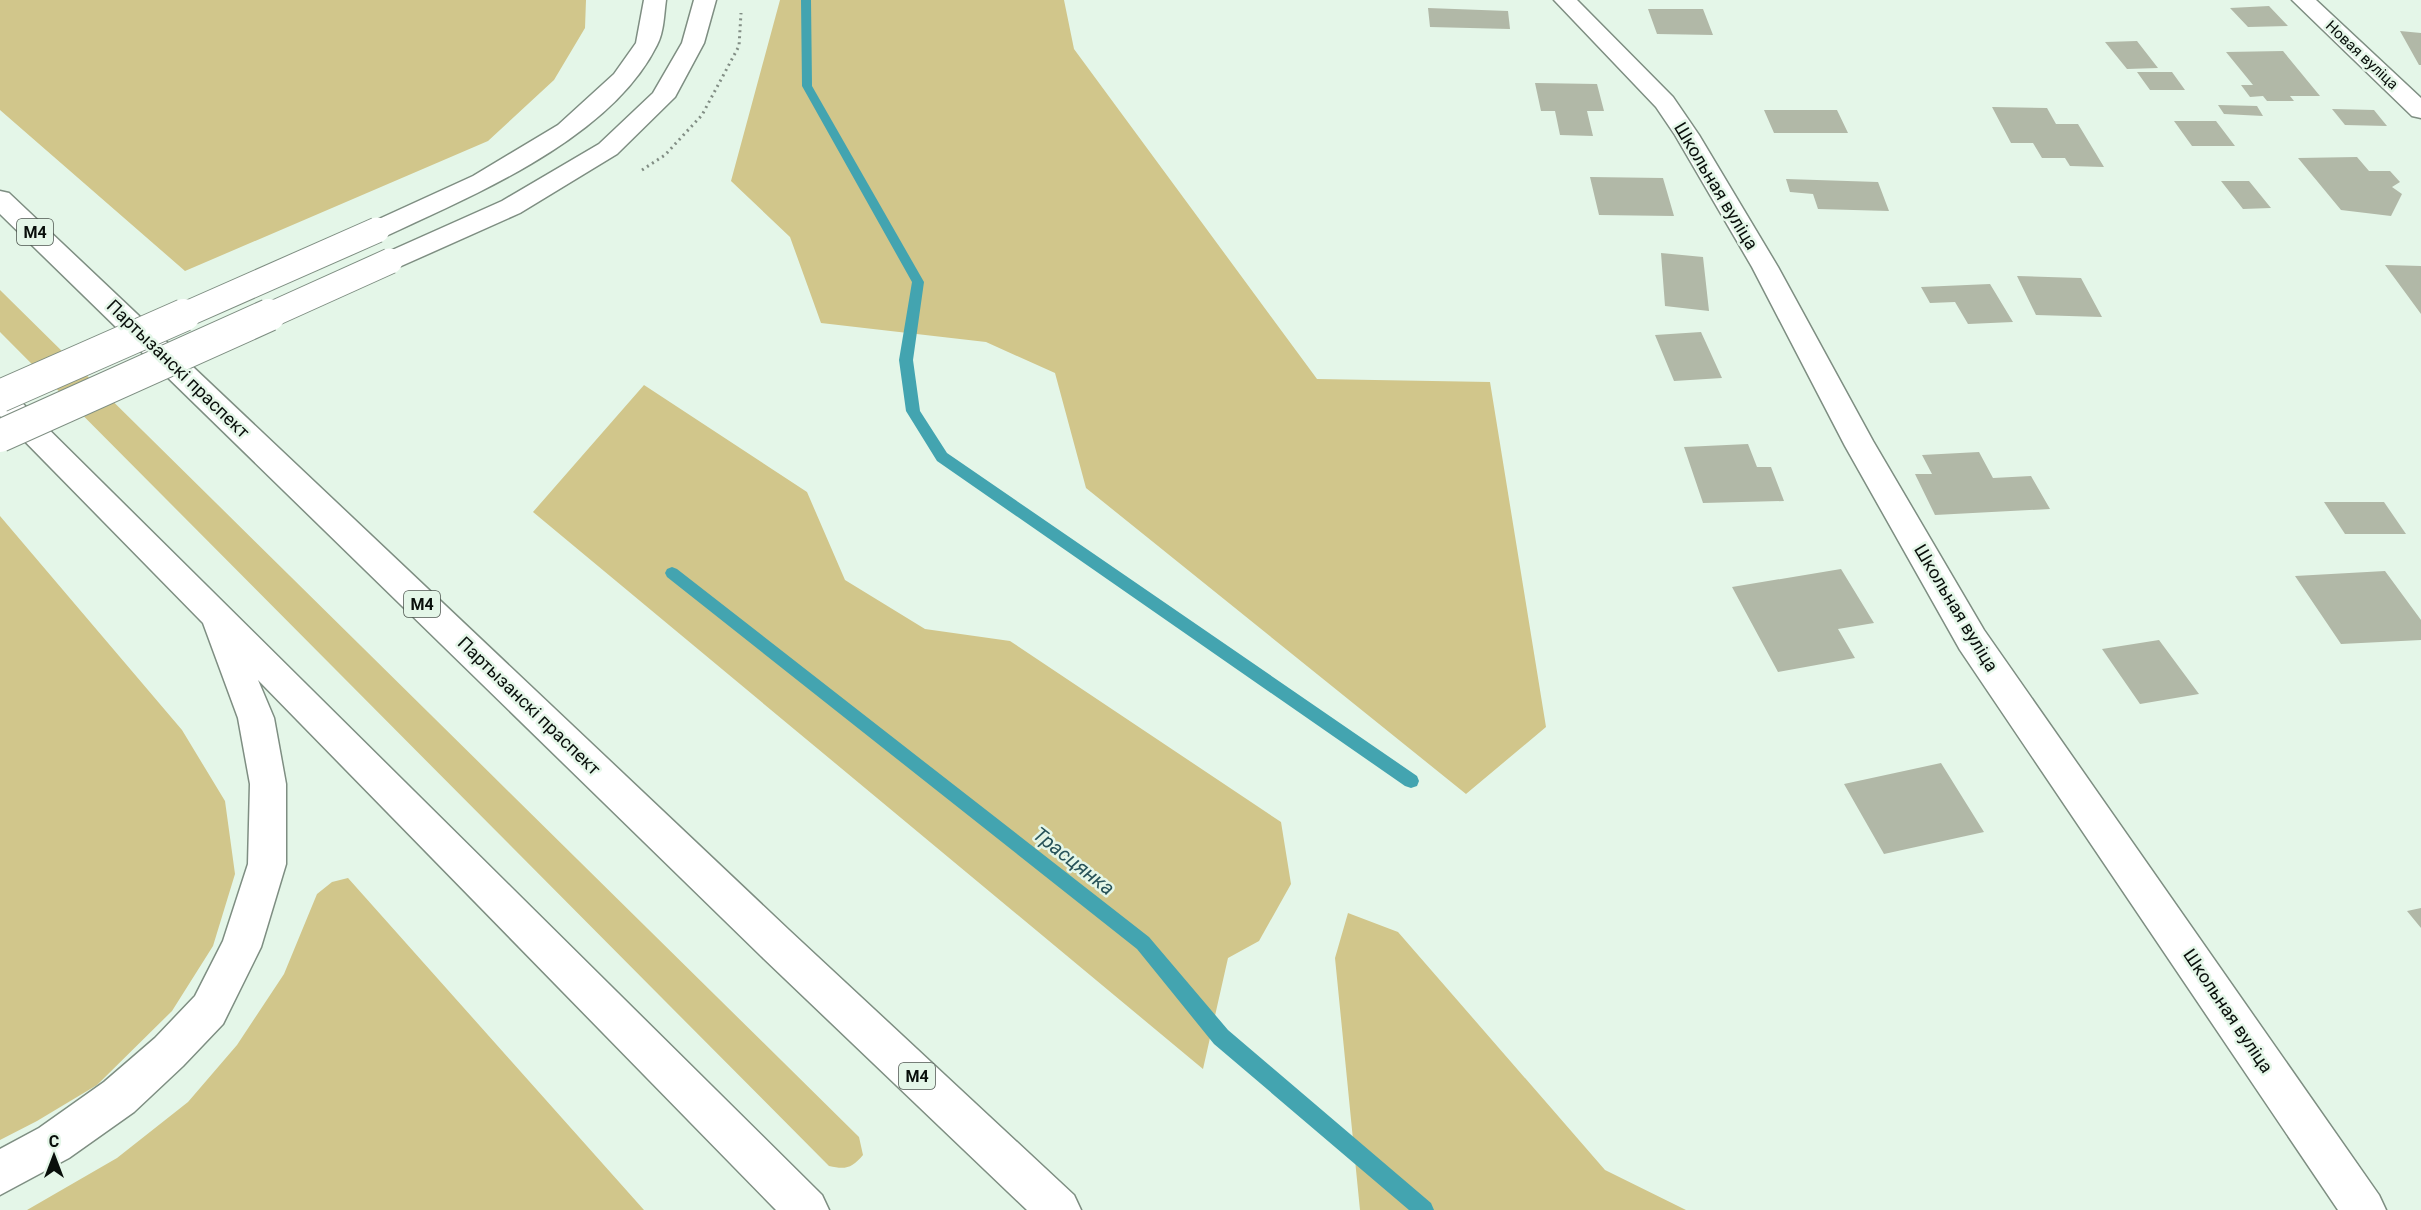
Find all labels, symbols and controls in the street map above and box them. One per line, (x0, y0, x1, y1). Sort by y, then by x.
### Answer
street label: Новая вуліца (2322, 17, 2402, 93)
street label: Школьная вуліца (1670, 118, 1763, 253)
road number: М4 (17, 219, 53, 245)
street label: Партызанскі праспект (103, 295, 254, 442)
street label: Школьная вуліца (1910, 540, 2003, 675)
road number: М4 (404, 591, 440, 617)
street label: Партызанскі праспект (454, 632, 605, 779)
water label: Трасцянка (1029, 822, 1119, 900)
street label: Школьная вуліца (2179, 945, 2278, 1077)
road number: М4 (899, 1063, 935, 1089)
north arrow (24, 1126, 84, 1186)
text: С (49, 1132, 59, 1151)

